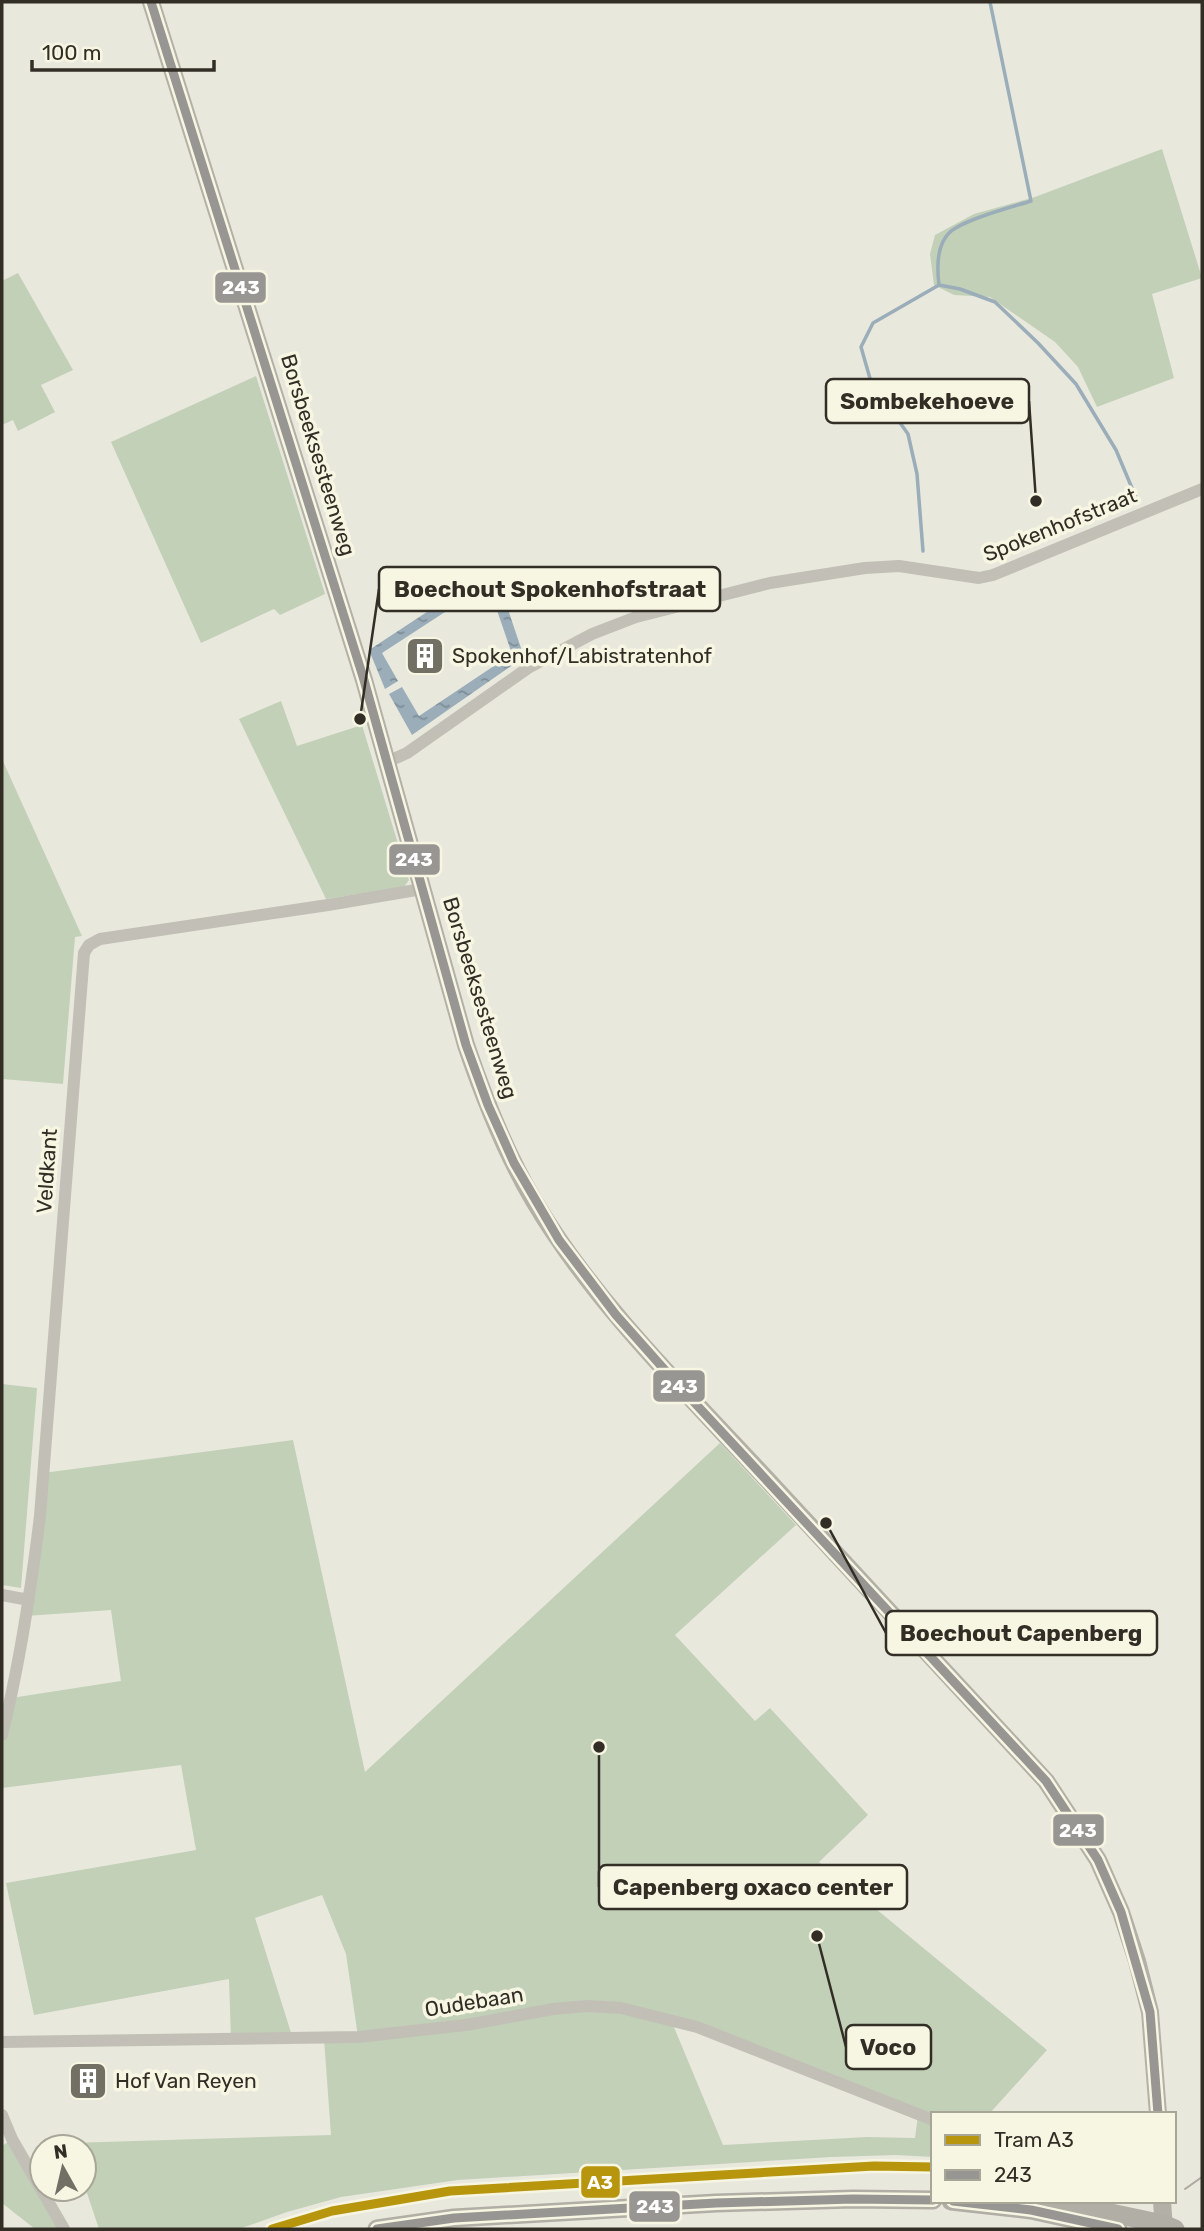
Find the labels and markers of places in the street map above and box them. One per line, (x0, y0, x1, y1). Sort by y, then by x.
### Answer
callout: Sombekehoeve (826, 379, 1029, 423)
callout: Boechout Spokenhofstraat (379, 567, 720, 611)
building icon: Spokenhof/Labistratenhof (404, 635, 446, 677)
place label: Spokenhof/Labistratenhof (452, 643, 712, 668)
callout: Boechout Capenberg (886, 1611, 1157, 1655)
callout: Capenberg oxaco center (599, 1865, 907, 1909)
callout: Voco (846, 2025, 931, 2069)
building icon: Hof Van Reyen (67, 2060, 109, 2102)
place label: Hof Van Reyen (115, 2068, 257, 2093)

